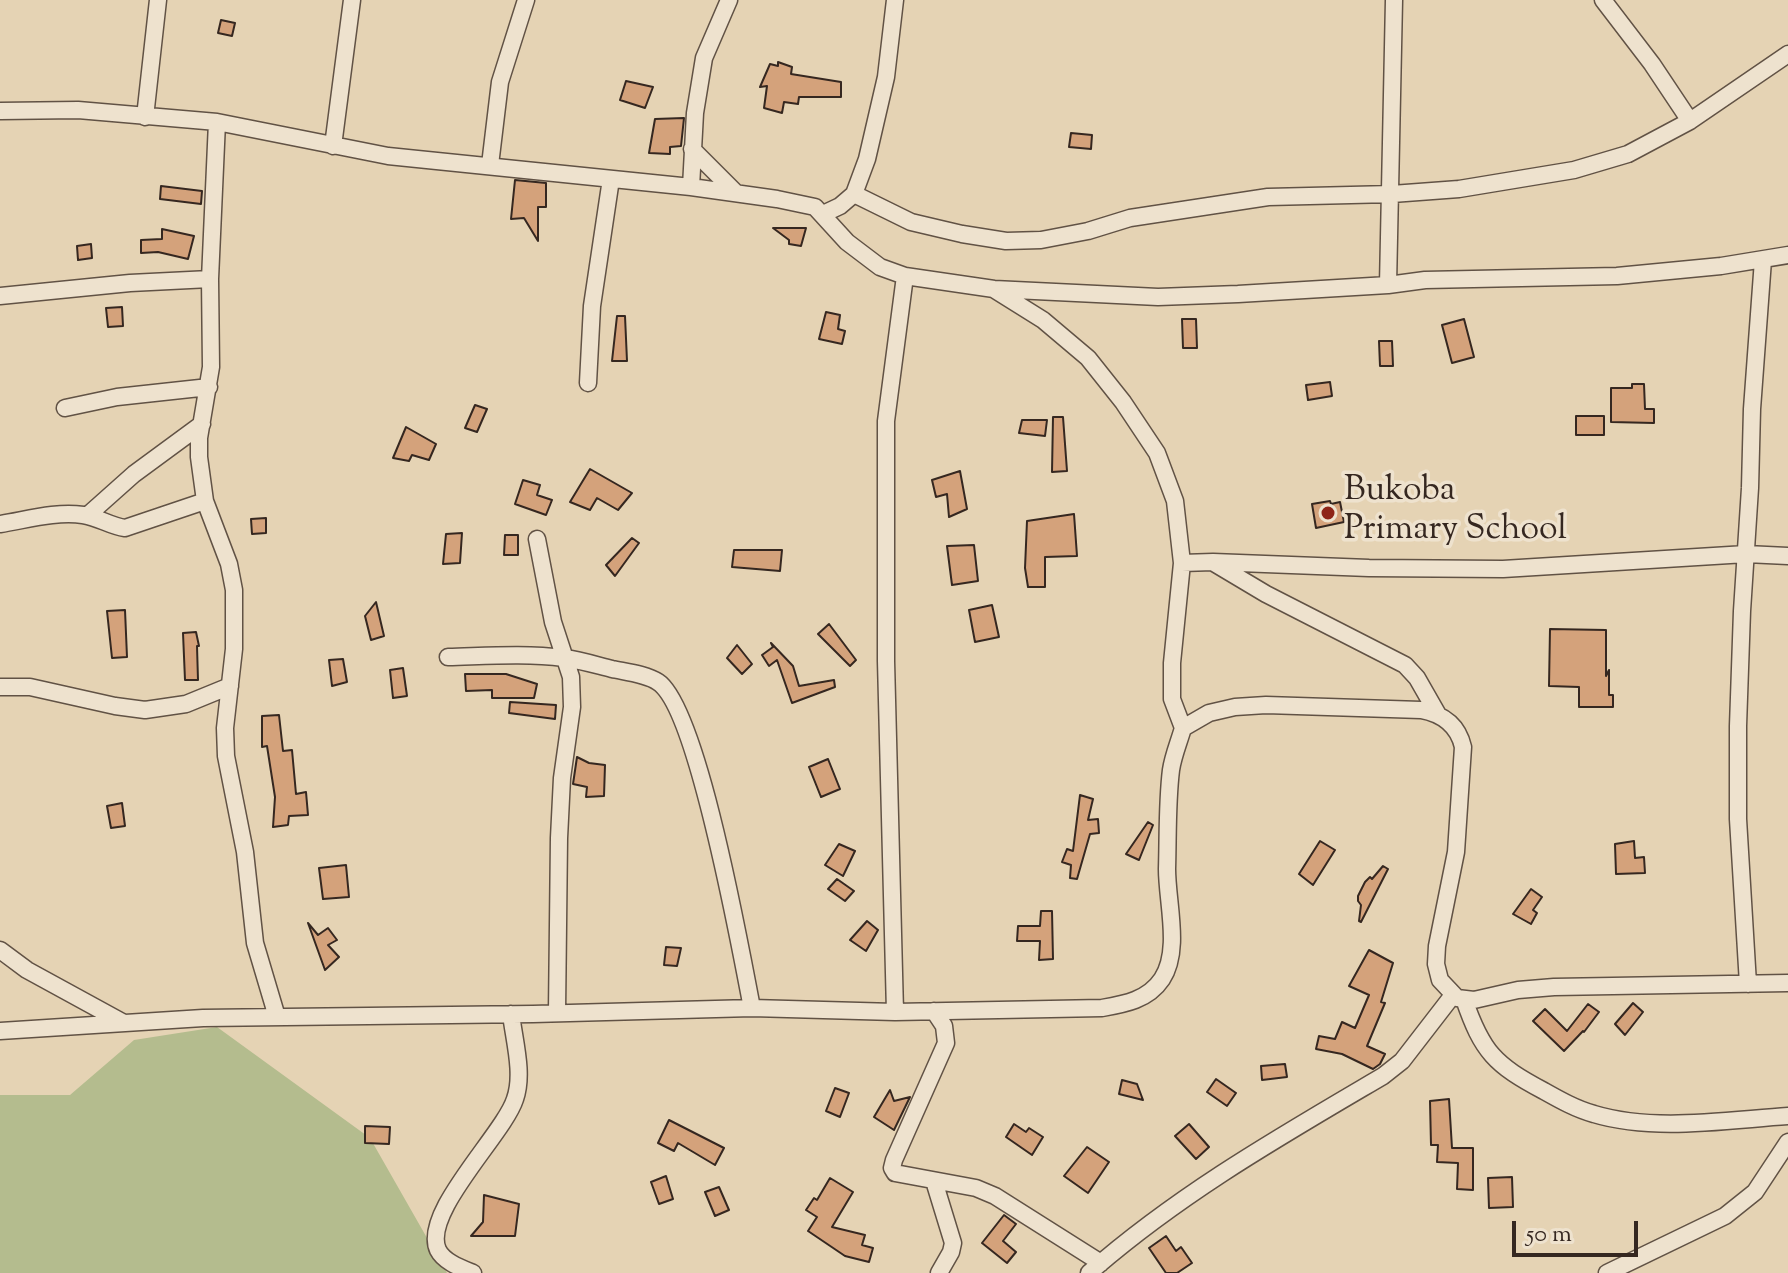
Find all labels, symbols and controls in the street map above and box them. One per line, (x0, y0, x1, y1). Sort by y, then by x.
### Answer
place label: Bukoba Primary School (1344, 473, 1567, 552)
marker: Bukoba Primary School (1319, 504, 1337, 522)
scale bar (1516, 1205, 1642, 1255)
text: 50 m (1526, 1218, 1572, 1252)

